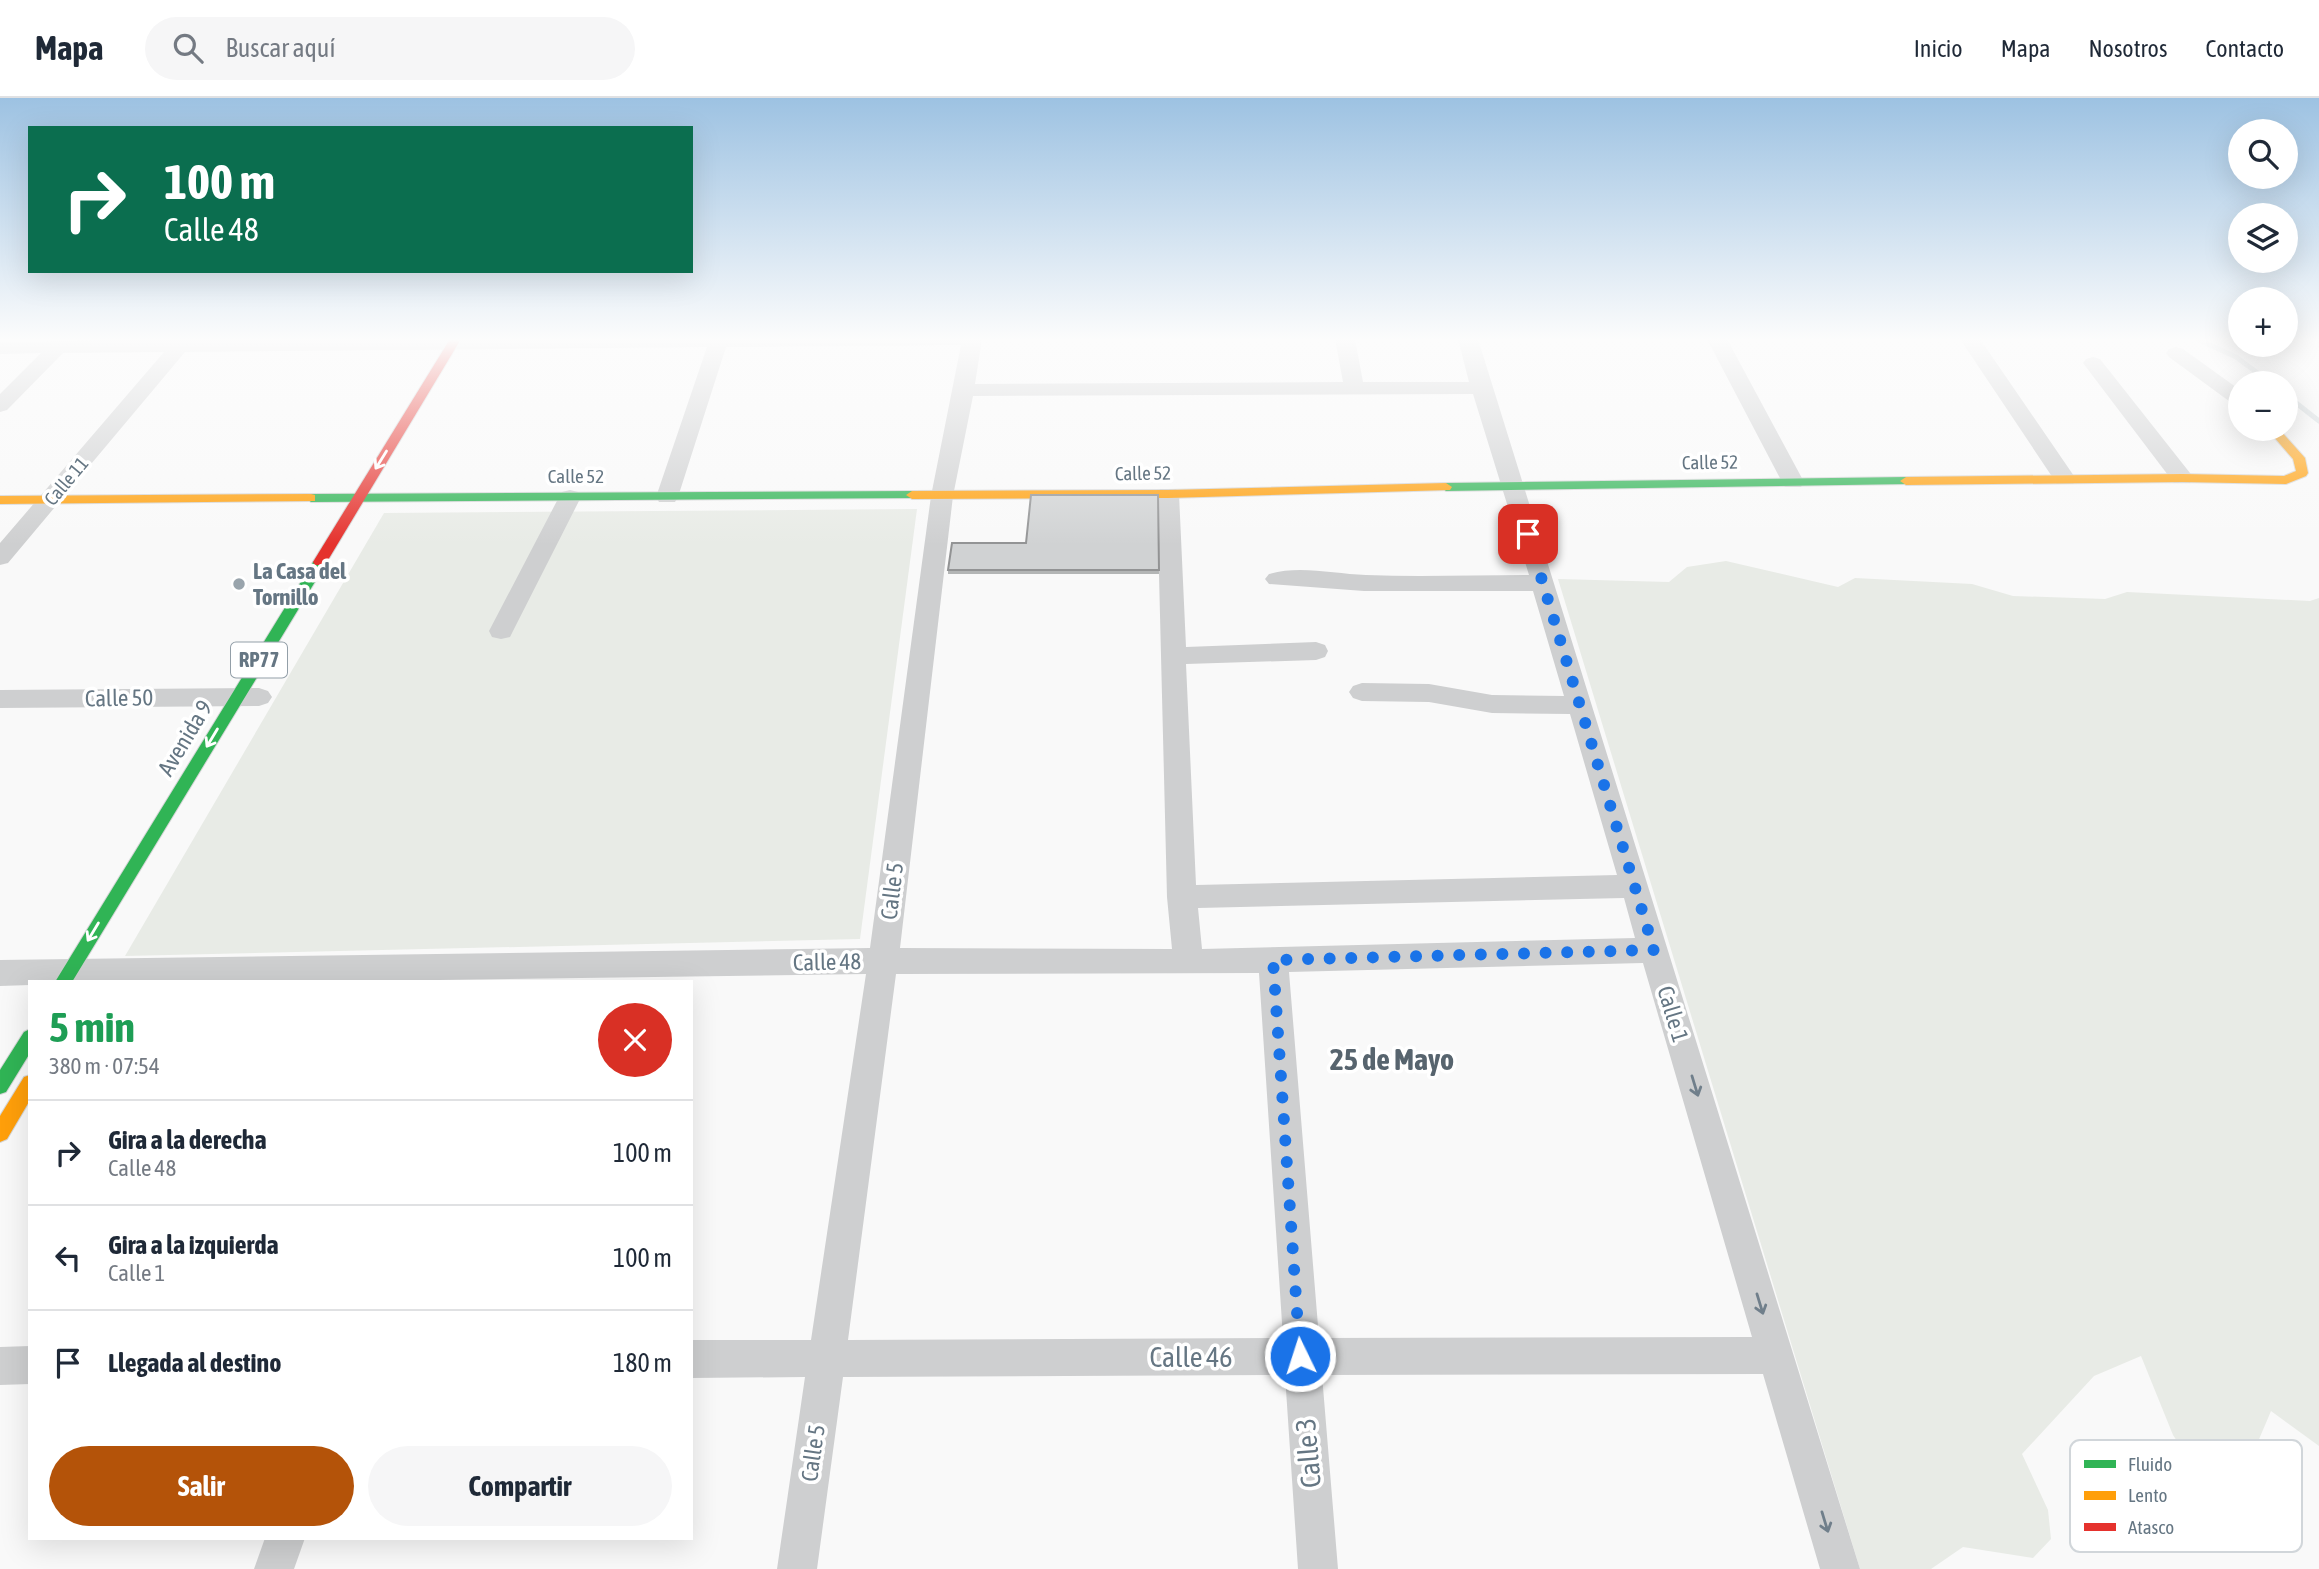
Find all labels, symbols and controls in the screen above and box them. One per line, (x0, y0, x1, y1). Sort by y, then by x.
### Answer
search box (145, 17, 635, 80)
text: Mapa (35, 29, 103, 67)
icon: search (169, 29, 207, 67)
text: Buscar aquí (225, 33, 335, 63)
text: Inicio (1914, 35, 1963, 62)
text: Mapa (2001, 35, 2050, 62)
text: Nosotros (2088, 35, 2167, 62)
text: Contacto (2205, 35, 2284, 62)
map controls (2228, 119, 2298, 441)
button: search (2228, 119, 2298, 189)
text: 100 m (164, 153, 275, 209)
icon: right (49, 154, 140, 245)
button: layers (2228, 203, 2298, 273)
text: Calle 48 (164, 211, 259, 248)
button: + (2228, 287, 2298, 357)
button: − (2228, 371, 2298, 441)
one-way arrow (374, 449, 388, 469)
street label: Calle 52 (1682, 451, 1738, 473)
street label: Calle 11 (39, 452, 93, 510)
street label: Calle 52 (1115, 462, 1171, 484)
street label: Calle 52 (548, 465, 604, 487)
pin (1498, 504, 1558, 564)
icon: arrive (1509, 515, 1547, 553)
place label: La Casa del Tornillo (253, 558, 347, 610)
marker: La Casa del Tornillo (231, 576, 247, 592)
road number: RP77 (231, 642, 287, 678)
street label: Calle 50 (85, 684, 153, 712)
street label: Avenida 9 (152, 696, 218, 780)
one-way arrow (205, 727, 219, 747)
street label: Calle 5 (876, 861, 908, 921)
one-way arrow (86, 921, 100, 941)
street label: Calle 48 (793, 948, 861, 976)
street label: Calle 1 (1652, 983, 1694, 1045)
text: 5 min (49, 1003, 135, 1051)
button: close (598, 1003, 672, 1077)
district label: 25 de Mayo (1330, 1042, 1454, 1076)
text: 380 m · 07:54 (49, 1053, 160, 1079)
one-way arrow (1689, 1075, 1702, 1097)
text: Gira a la derecha (108, 1125, 267, 1155)
icon: right (49, 1134, 87, 1172)
text: 100 m (613, 1138, 672, 1168)
text: Calle 48 (108, 1155, 176, 1181)
text: Gira a la izquierda (108, 1230, 279, 1260)
icon: left (49, 1239, 87, 1277)
text: 100 m (613, 1243, 672, 1273)
text: Calle 1 (108, 1260, 165, 1286)
one-way arrow (1754, 1293, 1767, 1315)
position arrow (1263, 1319, 1337, 1393)
street label: Calle 46 (1149, 1341, 1233, 1373)
icon: arrive (49, 1344, 87, 1382)
text: Llegada al destino (108, 1348, 281, 1378)
text: 180 m (613, 1348, 672, 1378)
street label: Calle 3 (1289, 1417, 1327, 1489)
street label: Calle 5 (796, 1423, 830, 1483)
legend (2070, 1440, 2302, 1552)
button: Salir (49, 1446, 354, 1526)
button: Compartir (368, 1446, 672, 1526)
text: Fluido (2128, 1453, 2172, 1475)
text: Lento (2128, 1484, 2167, 1506)
one-way arrow (1820, 1511, 1833, 1533)
text: Atasco (2128, 1516, 2174, 1538)

